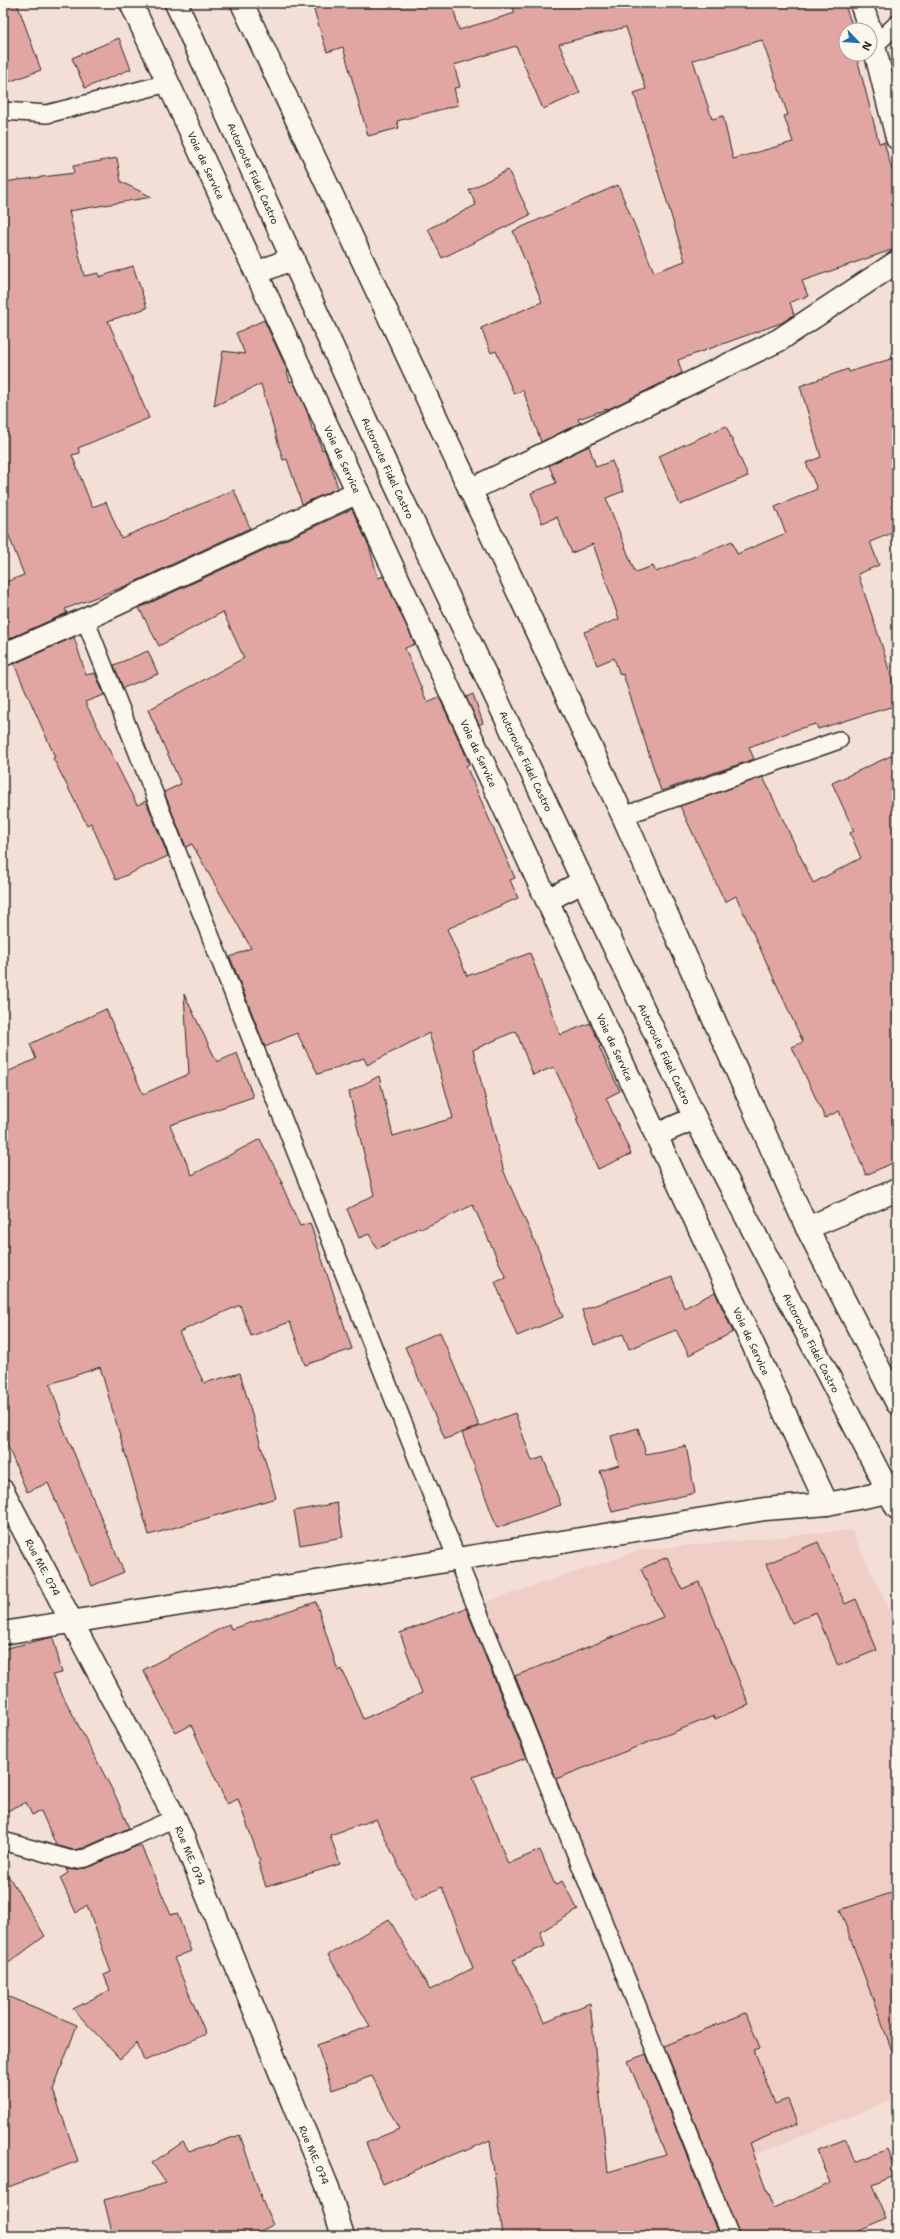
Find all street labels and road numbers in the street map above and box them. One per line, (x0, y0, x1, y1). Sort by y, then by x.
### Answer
street label: Autoroute Fidel Castro (224, 121, 282, 226)
street label: Voie de Service (185, 130, 227, 202)
street label: Autoroute Fidel Castro (358, 415, 417, 521)
street label: Voie de Service (321, 424, 364, 496)
street label: Autoroute Fidel Castro (496, 709, 555, 814)
street label: Voie de Service (457, 718, 500, 790)
street label: Autoroute Fidel Castro (635, 1002, 694, 1107)
street label: Voie de Service (593, 1011, 636, 1084)
street label: Autoroute Fidel Castro (780, 1291, 842, 1395)
street label: Voie de Service (730, 1305, 772, 1378)
street label: Rue ME. 074 (22, 1536, 63, 1598)
street label: Rue ME. 074 (172, 1824, 208, 1887)
street label: Rue ME. 074 (296, 2123, 332, 2187)

